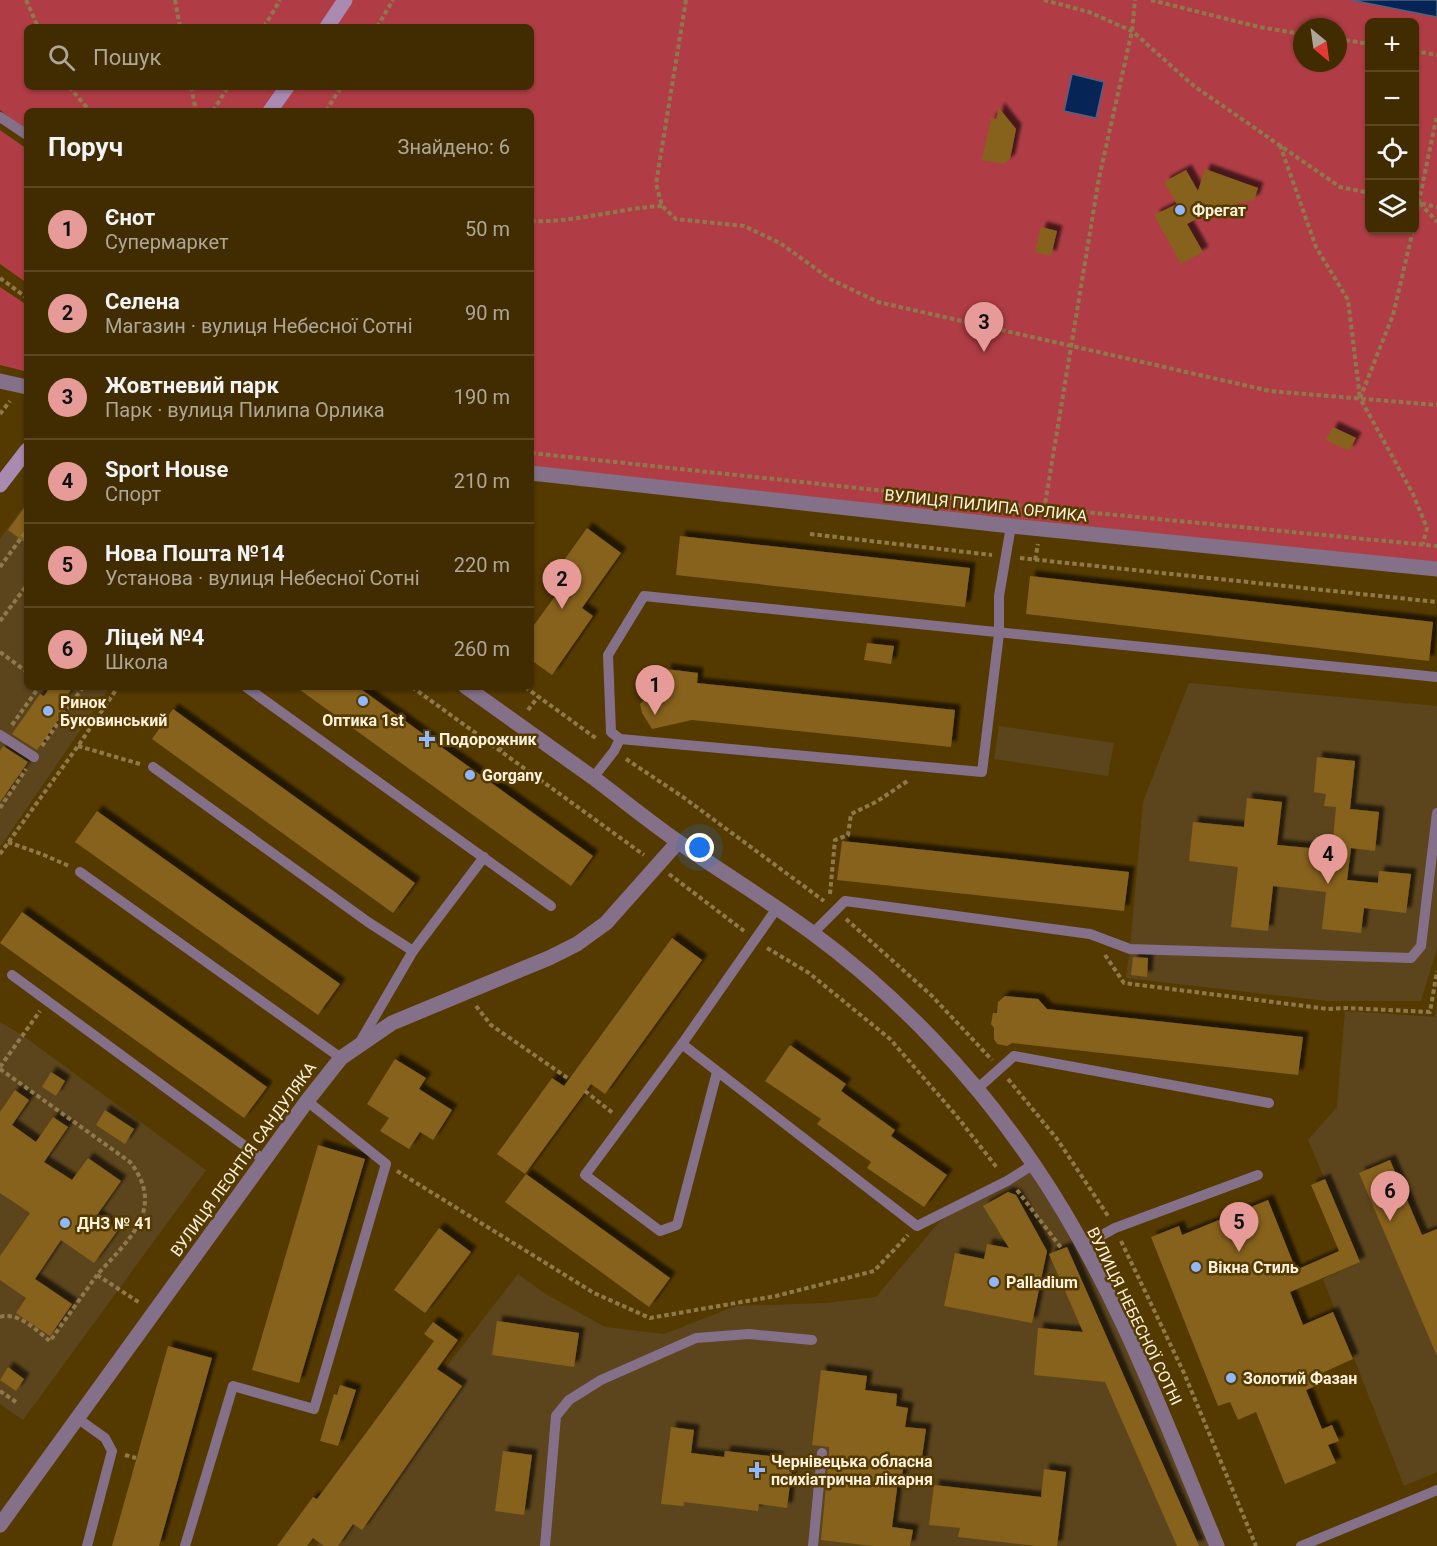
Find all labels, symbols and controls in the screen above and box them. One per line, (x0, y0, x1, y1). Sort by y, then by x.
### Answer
north arrow (1293, 18, 1347, 72)
map controls (1365, 18, 1419, 234)
button: + (1365, 18, 1419, 72)
search box (24, 24, 534, 90)
icon: search (45, 41, 78, 74)
text: Пошук (93, 45, 161, 70)
button: − (1365, 72, 1419, 126)
button: locate (1365, 126, 1419, 180)
text: Поруч (48, 132, 123, 162)
text: Знайдено: 6 (398, 135, 510, 159)
button: layers (1365, 180, 1419, 234)
place label: Фрегат (1192, 201, 1246, 220)
marker: Фрегат (1173, 203, 1187, 217)
text: Єнот (105, 205, 155, 230)
text: 1 (62, 217, 73, 241)
text: 50 m (465, 217, 510, 241)
text: Супермаркет (105, 230, 229, 254)
text: Селена (105, 289, 180, 314)
text: 2 (62, 301, 73, 325)
text: 90 m (465, 301, 510, 325)
pin: 3 (964, 302, 1004, 352)
text: Магазин · вулиця Небесної Сотні (105, 314, 413, 338)
text: Жовтневий парк (105, 373, 279, 398)
text: 3 (62, 385, 73, 409)
text: 190 m (454, 385, 510, 409)
text: Парк · вулиця Пилипа Орлика (105, 398, 385, 422)
text: Sport House (105, 457, 228, 482)
text: 4 (62, 469, 73, 493)
text: 210 m (454, 469, 510, 493)
text: Спорт (105, 482, 161, 506)
street label: ВУЛИЦЯ ПИЛИПА ОРЛИКА (884, 485, 1089, 526)
text: Нова Пошта №14 (105, 541, 285, 566)
text: 5 (62, 553, 73, 577)
text: 220 m (454, 553, 510, 577)
pin: 2 (542, 560, 582, 609)
text: Установа · вулиця Небесної Сотні (105, 566, 420, 590)
text: Ліцей №4 (105, 625, 204, 650)
text: 6 (62, 637, 73, 661)
text: 260 m (454, 637, 510, 661)
text: Школа (105, 650, 168, 674)
pin: 1 (636, 666, 674, 715)
place label: Ринок Буковинський (60, 693, 167, 730)
marker: Оптика 1st (356, 694, 370, 708)
marker: Ринок Буковинський (41, 704, 55, 718)
place label: Оптика 1st (322, 711, 404, 730)
place label: Подорожник (439, 730, 538, 749)
marker: Подорожник (420, 732, 434, 746)
place label: Gorgany (482, 766, 543, 785)
marker: Gorgany (463, 768, 477, 782)
your location (685, 833, 714, 862)
pin: 4 (1308, 834, 1348, 884)
street label: ВУЛИЦЯ ЛЕОНТІЯ САНДУЛЯКА (167, 1058, 321, 1260)
pin: 6 (1370, 1172, 1410, 1221)
pin: 5 (1220, 1202, 1258, 1252)
place label: ДНЗ № 41 (77, 1214, 153, 1233)
marker: ДНЗ № 41 (58, 1216, 72, 1230)
street label: ВУЛИЦЯ НЕБЕСНОЇ СОТНІ (1083, 1224, 1186, 1408)
place label: Вікна Стиль (1208, 1258, 1299, 1277)
marker: Вікна Стиль (1189, 1260, 1203, 1274)
place label: Palladium (1006, 1273, 1078, 1292)
marker: Palladium (987, 1275, 1001, 1289)
place label: Золотий Фазан (1243, 1369, 1357, 1388)
marker: Золотий Фазан (1224, 1371, 1238, 1385)
place label: Чернівецька обласна психіатрична лікарня (771, 1452, 933, 1489)
marker: Чернівецька обласна психіатрична лікарня (748, 1461, 766, 1479)

